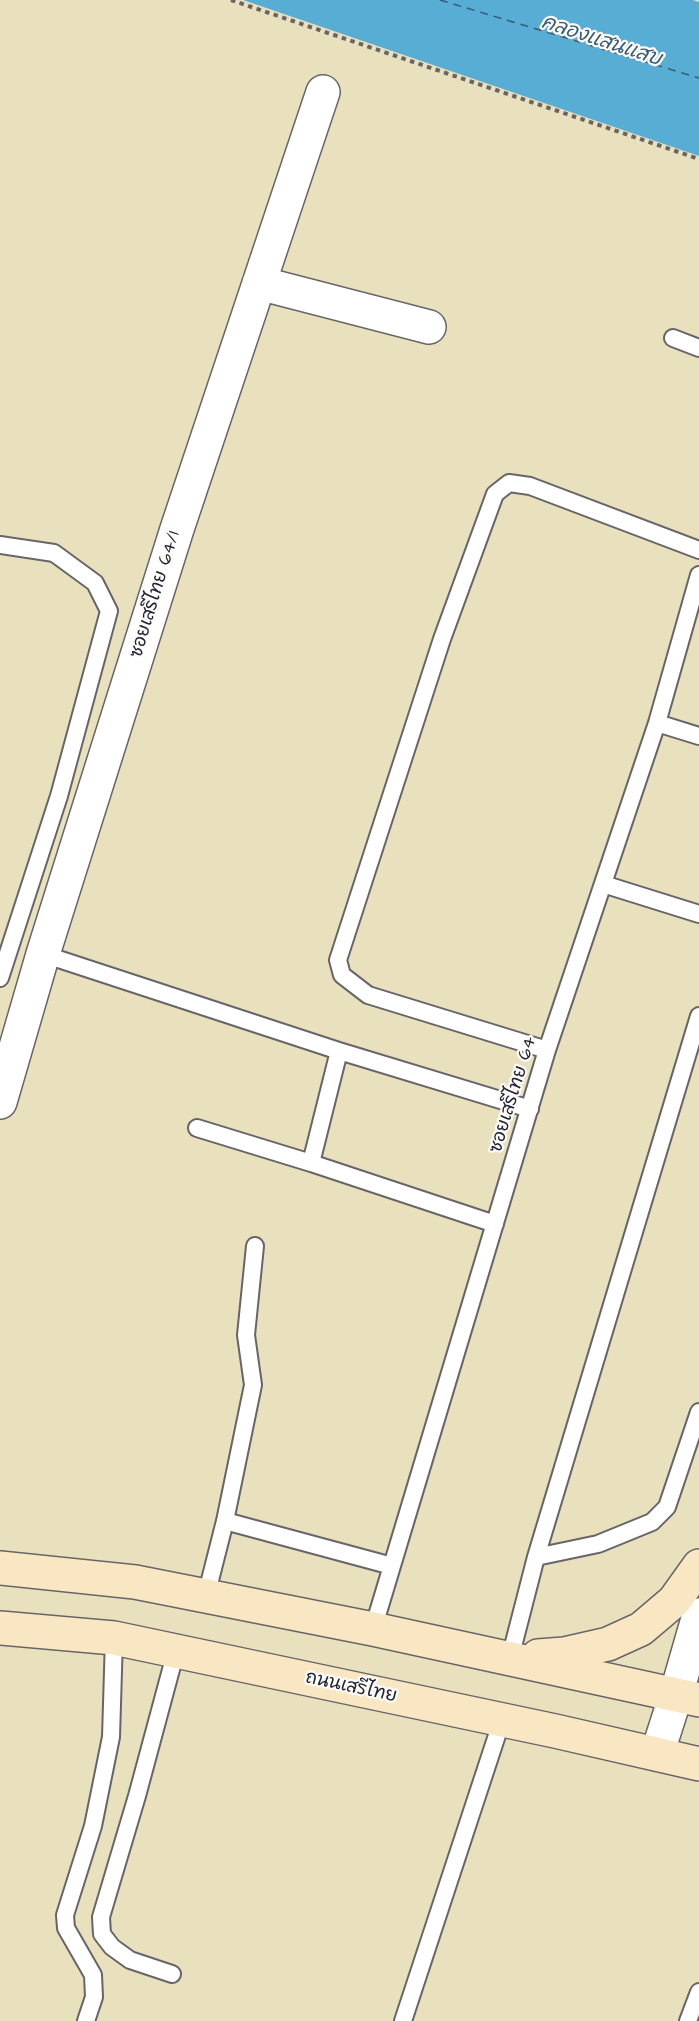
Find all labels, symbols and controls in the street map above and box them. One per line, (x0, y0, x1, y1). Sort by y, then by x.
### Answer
water label: คลองแสนแสบ (538, 11, 664, 73)
street label: ซอยเสรีไทย 64/1 (126, 529, 186, 661)
street label: ซอยเสรีไทย 64 (486, 1034, 542, 1156)
street label: ถนนเสรีไทย (303, 1668, 399, 1708)

